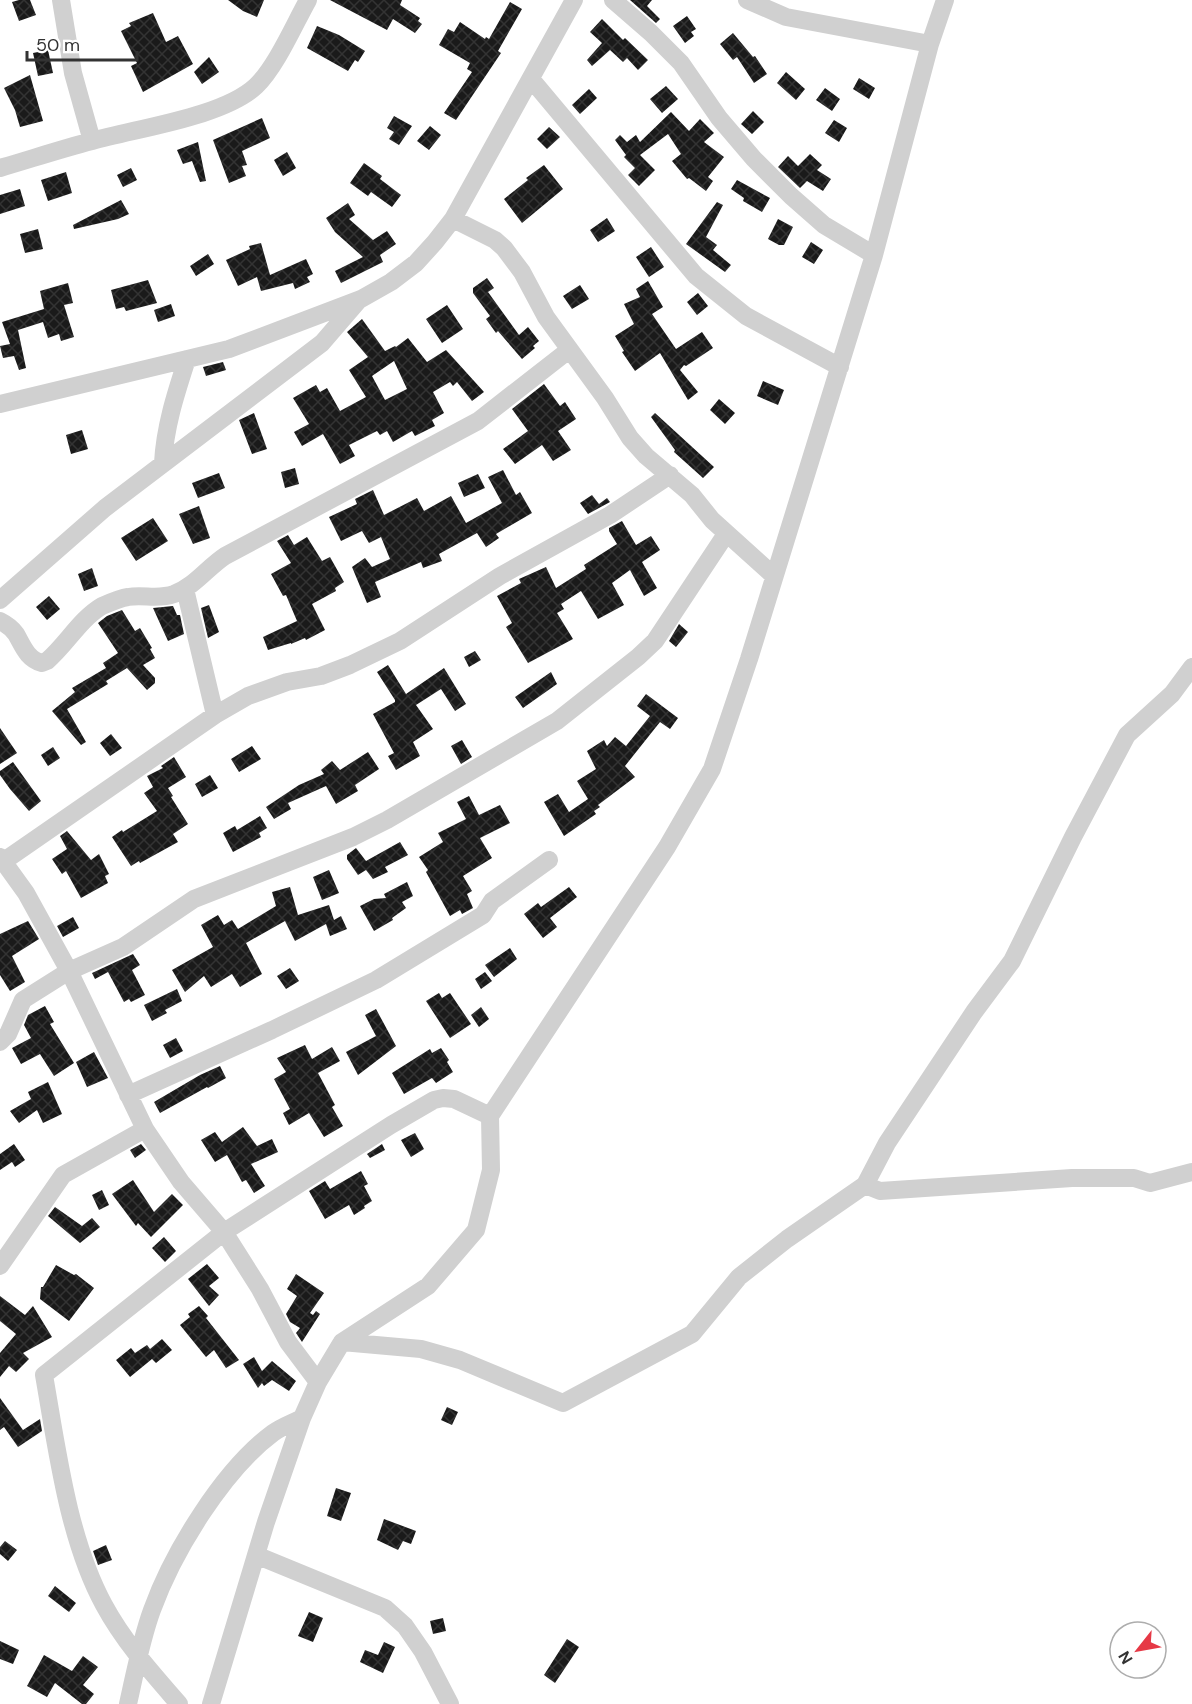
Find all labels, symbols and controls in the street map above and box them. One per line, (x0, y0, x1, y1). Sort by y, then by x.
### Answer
scale bar (27, 24, 136, 62)
text: 50 m (36, 33, 80, 57)
north arrow (1108, 1620, 1168, 1680)
text: N (1114, 1647, 1138, 1668)

